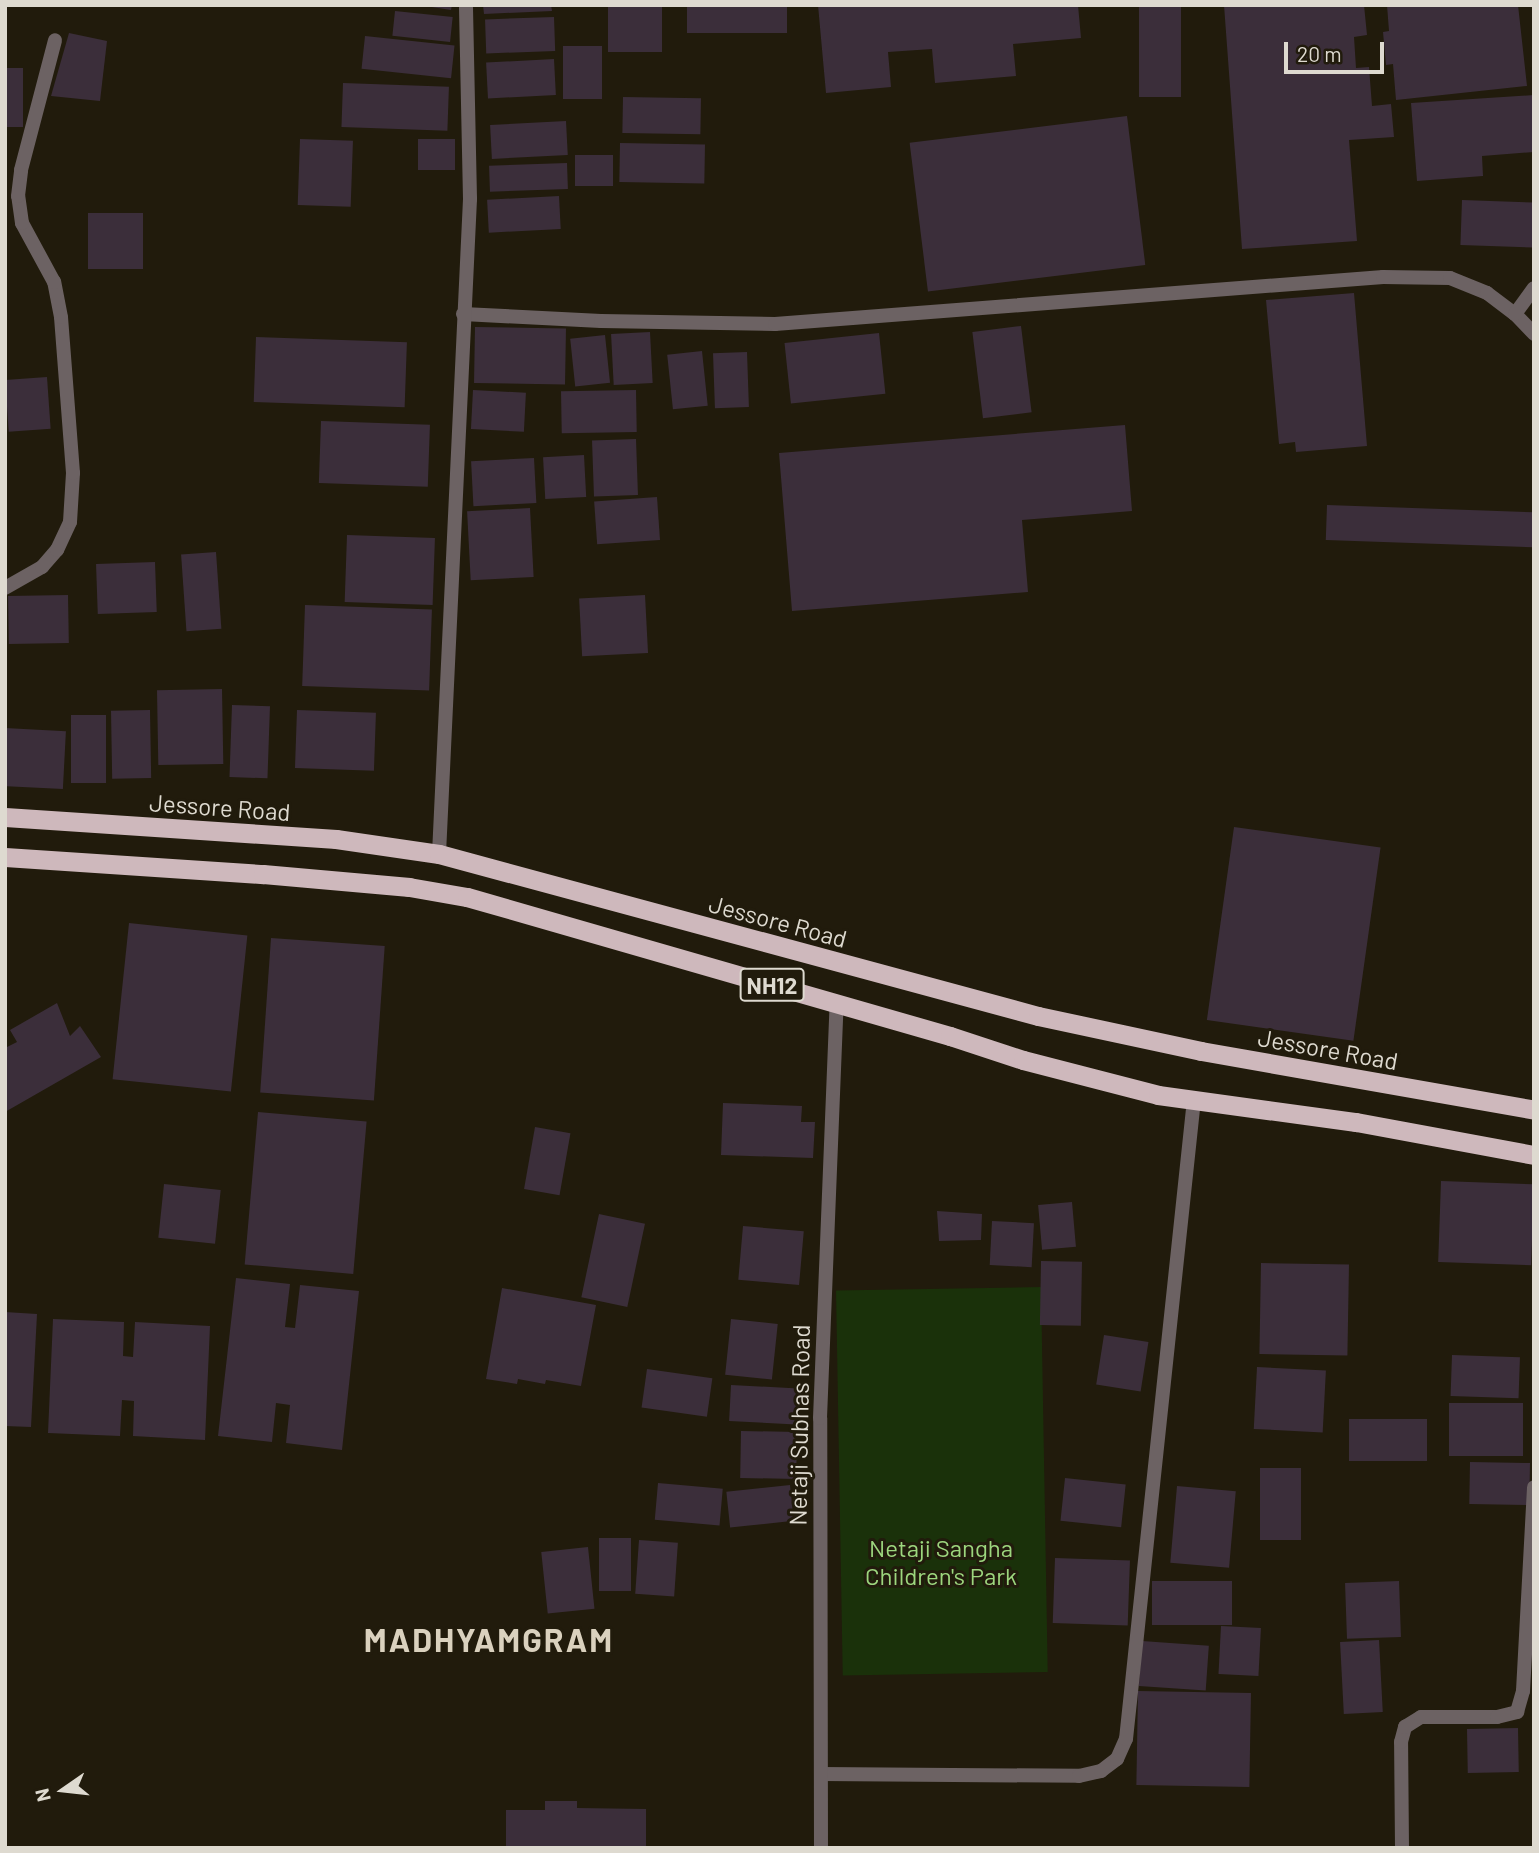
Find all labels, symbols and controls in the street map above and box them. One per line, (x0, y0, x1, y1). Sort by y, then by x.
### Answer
scale bar (1287, 28, 1387, 72)
text: 20 m (1297, 41, 1342, 66)
street label: Jessore Road (148, 788, 292, 826)
street label: Jessore Road (706, 889, 850, 953)
road number: NH12 (739, 966, 805, 1004)
street label: Jessore Road (1256, 1023, 1400, 1075)
street label: Netaji Subhas Road (783, 1324, 815, 1526)
park label: Netaji Sangha Children's Park (865, 1534, 1017, 1590)
district label: MADHYAMGRAM (365, 1620, 613, 1658)
north arrow (28, 1755, 98, 1825)
text: N (29, 1786, 55, 1804)

